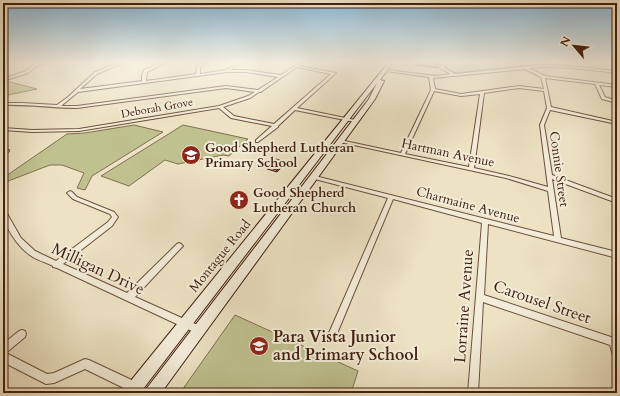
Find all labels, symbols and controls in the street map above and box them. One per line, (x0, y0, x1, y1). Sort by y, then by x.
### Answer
north arrow (554, 26, 594, 66)
text: N (557, 33, 575, 49)
street label: Deborah Grove (120, 94, 194, 122)
street label: Connie Street (545, 130, 573, 208)
street label: Hartman Avenue (400, 134, 496, 172)
place label: Good Shepherd Lutheran Primary School (205, 139, 355, 172)
school or university icon: Good Shepherd Lutheran Primary School (180, 144, 202, 166)
street label: Charmaine Avenue (414, 183, 522, 228)
place label: Good Shepherd Lutheran Church (253, 184, 356, 217)
church icon: Good Shepherd Lutheran Church (228, 189, 250, 211)
street label: Montague Road (185, 216, 255, 296)
street label: Milligan Drive (48, 238, 148, 300)
street label: Lorraine Avenue (449, 248, 479, 364)
street label: Carousel Street (490, 275, 594, 329)
place label: Para Vista Junior and Primary School (273, 326, 419, 366)
school or university icon: Para Vista Junior and Primary School (248, 335, 270, 357)

